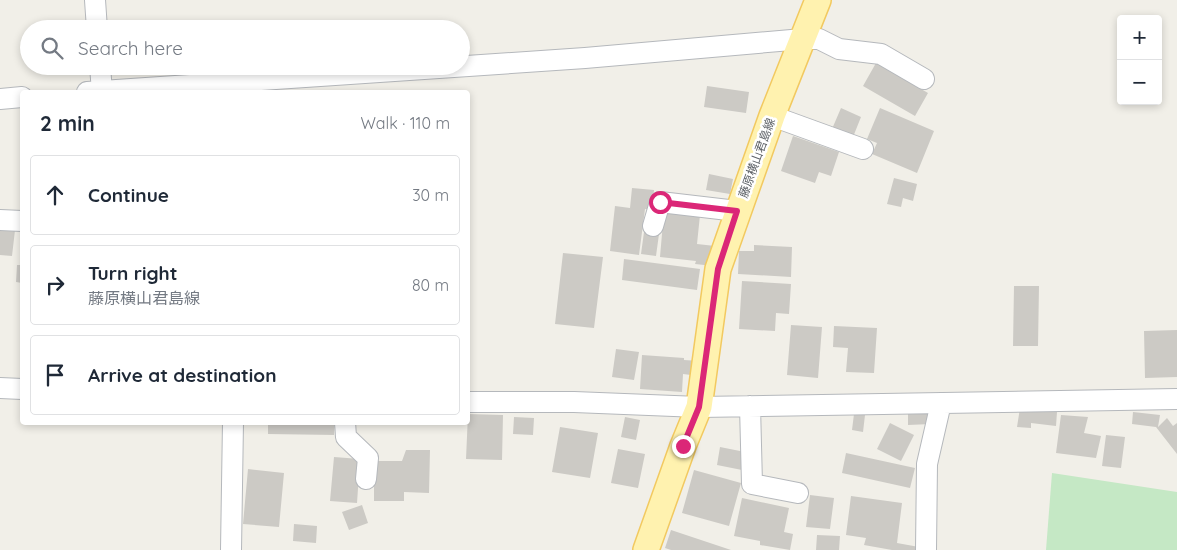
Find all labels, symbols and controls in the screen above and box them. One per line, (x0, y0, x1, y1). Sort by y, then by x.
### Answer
map controls (1117, 15, 1162, 105)
button: + (1117, 15, 1162, 60)
search box (20, 20, 470, 75)
icon: search (38, 34, 66, 62)
text: Search here (78, 36, 183, 60)
button: − (1117, 60, 1162, 105)
text: 2 min (40, 110, 95, 136)
text: Walk · 110 m (361, 113, 450, 133)
street label: 藤原横山君島線 (735, 116, 778, 200)
icon: ahead (41, 181, 69, 209)
text: Continue (88, 183, 169, 207)
text: 30 m (412, 185, 449, 205)
route start (649, 191, 672, 214)
text: Turn right (88, 261, 177, 285)
icon: right (41, 271, 69, 299)
text: 80 m (412, 275, 449, 295)
text: 藤原横山君島線 (88, 288, 200, 308)
icon: arrive (41, 361, 69, 389)
text: Arrive at destination (88, 363, 277, 387)
route end (672, 435, 695, 458)

